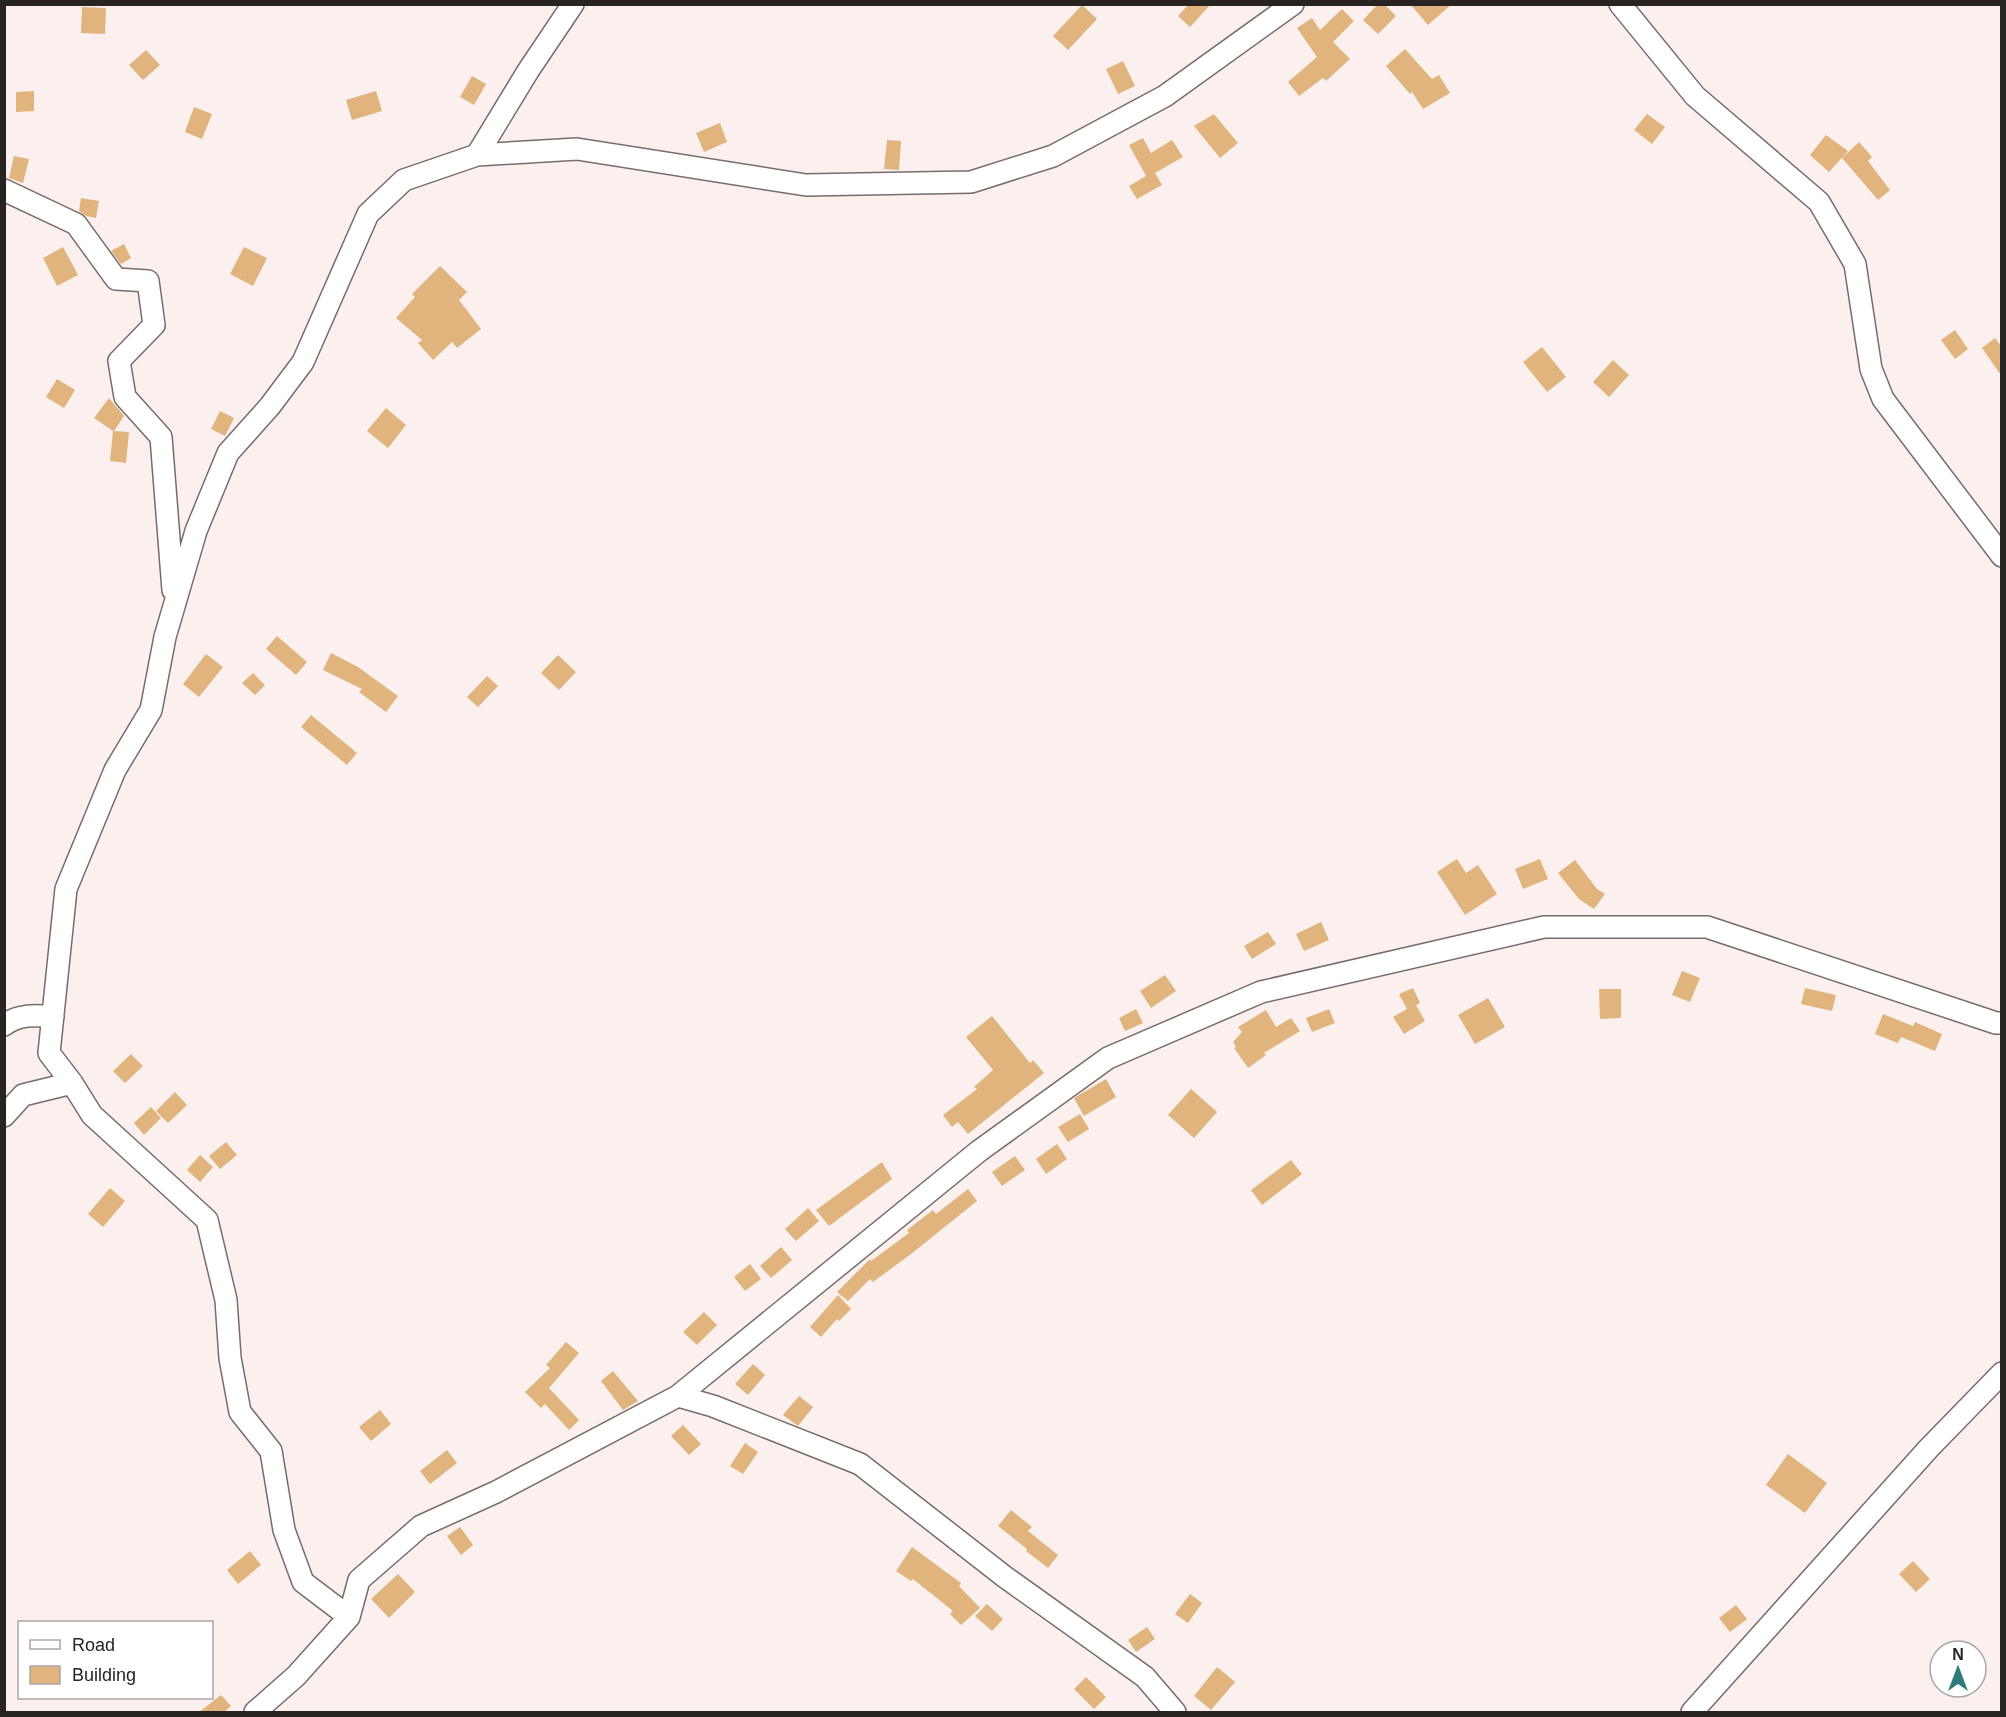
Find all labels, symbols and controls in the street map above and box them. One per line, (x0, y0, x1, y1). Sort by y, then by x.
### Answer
legend (18, 1621, 213, 1699)
text: Road (72, 1635, 115, 1655)
north arrow (1928, 1639, 1988, 1699)
text: N (1952, 1646, 1964, 1663)
text: Building (72, 1665, 136, 1685)

